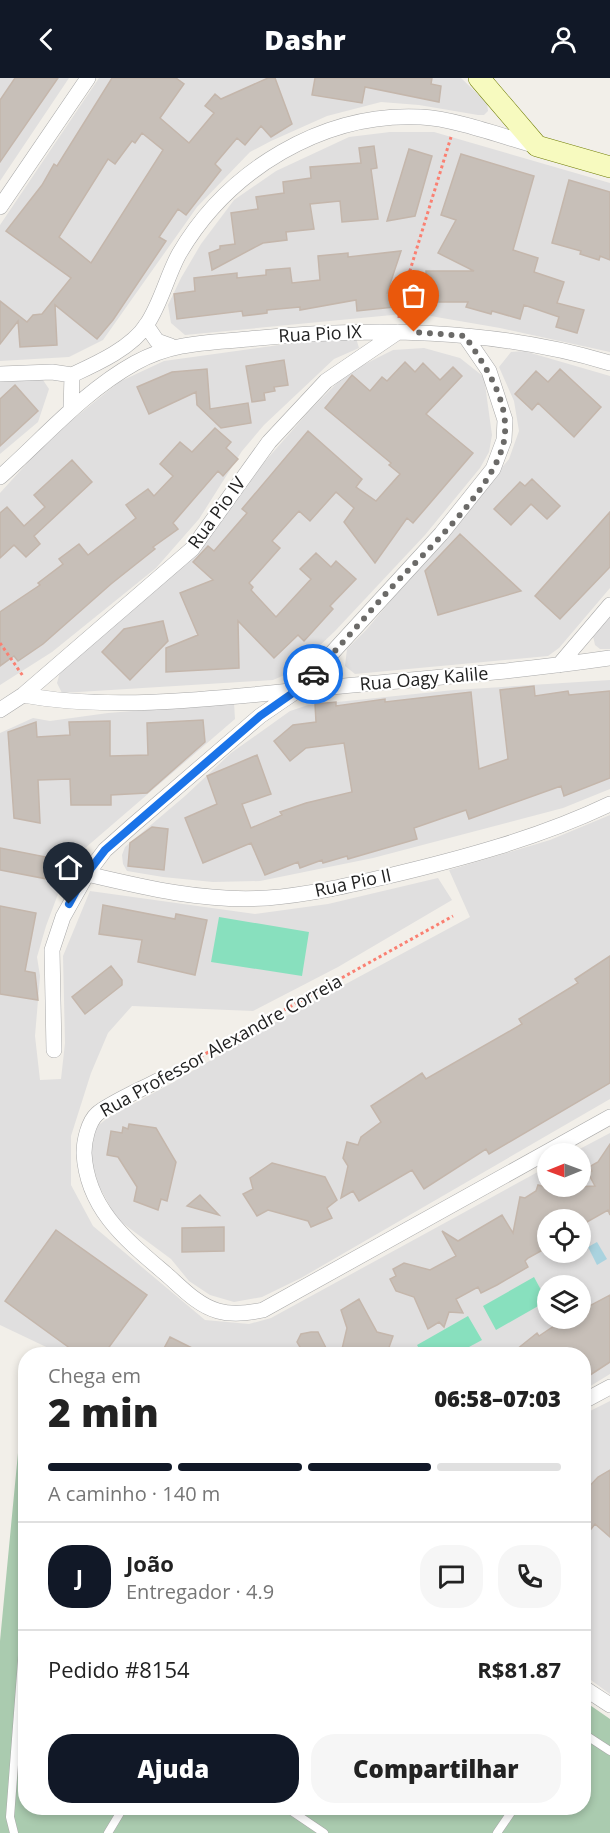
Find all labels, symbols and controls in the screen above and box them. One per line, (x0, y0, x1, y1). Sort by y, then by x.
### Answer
text: Dashr (264, 21, 346, 58)
icon: back (30, 23, 63, 56)
icon: person (547, 23, 580, 56)
pin (388, 270, 439, 332)
icon: bag (397, 279, 430, 312)
street label: Rua Pio IX (278, 319, 363, 347)
street label: Rua Pio IV (182, 471, 251, 553)
courier (283, 644, 343, 704)
icon: car (297, 658, 330, 691)
street label: Rua Oagy Kalile (359, 660, 489, 696)
pin (43, 842, 94, 904)
icon: home (52, 851, 85, 884)
street label: Rua Pio II (312, 862, 393, 902)
street label: Rua Professor Alexandre Correia (95, 968, 346, 1122)
north arrow (537, 1143, 591, 1197)
map controls (537, 1143, 591, 1329)
button: locate (537, 1209, 591, 1263)
button: layers (537, 1275, 591, 1329)
text: Chega em (48, 1362, 141, 1389)
text: 06:58–07:03 (434, 1383, 561, 1413)
text: 2 min (48, 1385, 159, 1438)
text: A caminho · 140 m (48, 1480, 220, 1507)
button: chat (420, 1545, 483, 1608)
button: phone (498, 1545, 561, 1608)
text: João (126, 1548, 174, 1578)
text: J (76, 1561, 83, 1591)
text: Entregador · 4.9 (126, 1578, 274, 1605)
text: Pedido #8154 (48, 1654, 190, 1684)
text: R$81.87 (477, 1654, 561, 1684)
button: Ajuda (48, 1734, 299, 1803)
button: Compartilhar (311, 1734, 561, 1803)

